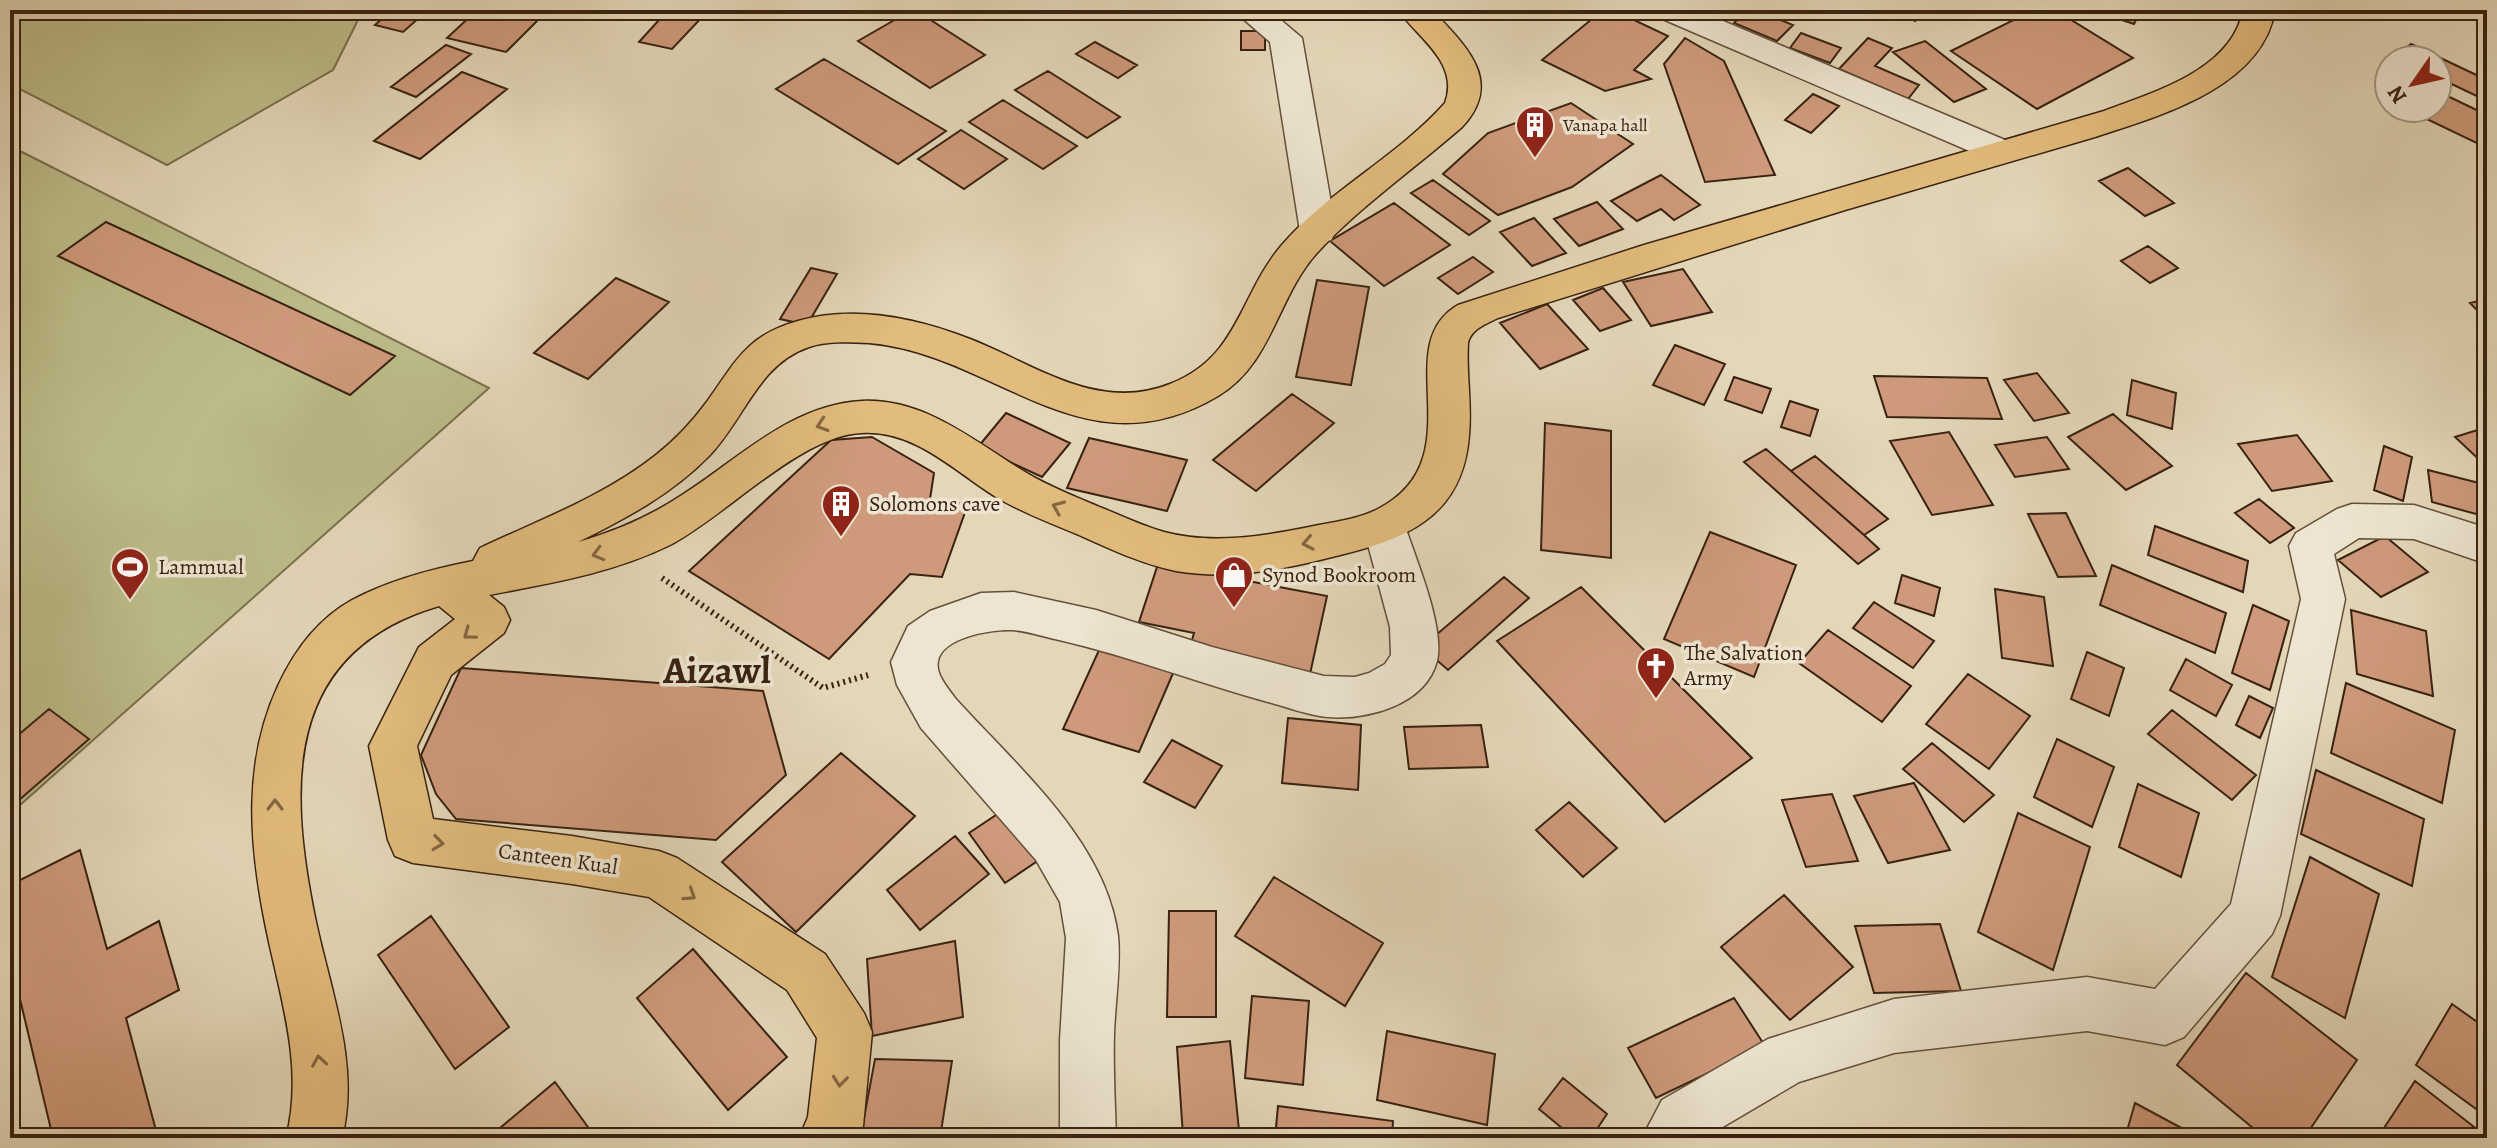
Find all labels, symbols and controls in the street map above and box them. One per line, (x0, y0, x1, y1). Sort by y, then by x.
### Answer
north arrow (2373, 44, 2453, 124)
text: N (2380, 80, 2414, 110)
building icon: Vanapa hall (1514, 104, 1556, 159)
place label: Vanapa hall (1562, 113, 1648, 137)
one-way arrow (816, 416, 829, 432)
building icon: Solomons cave (820, 483, 862, 538)
place label: Solomons cave (869, 489, 1000, 519)
one-way arrow (1052, 501, 1066, 517)
one-way arrow (1301, 534, 1315, 551)
one-way arrow (592, 545, 606, 561)
sports icon: Lammual (109, 546, 151, 601)
place label: Lammual (158, 552, 244, 582)
shop icon: Synod Bookroom (1213, 554, 1255, 609)
place label: Synod Bookroom (1262, 560, 1416, 590)
one-way arrow (464, 625, 478, 639)
place label: The Salvation Army (1683, 638, 1803, 693)
district label: Aizawl (662, 644, 771, 696)
church icon: The Salvation Army (1635, 645, 1677, 700)
one-way arrow (266, 799, 284, 811)
one-way arrow (432, 834, 445, 851)
street label: Canteen Kual (496, 836, 620, 882)
one-way arrow (681, 886, 696, 901)
one-way arrow (311, 1054, 328, 1068)
one-way arrow (831, 1075, 848, 1088)

